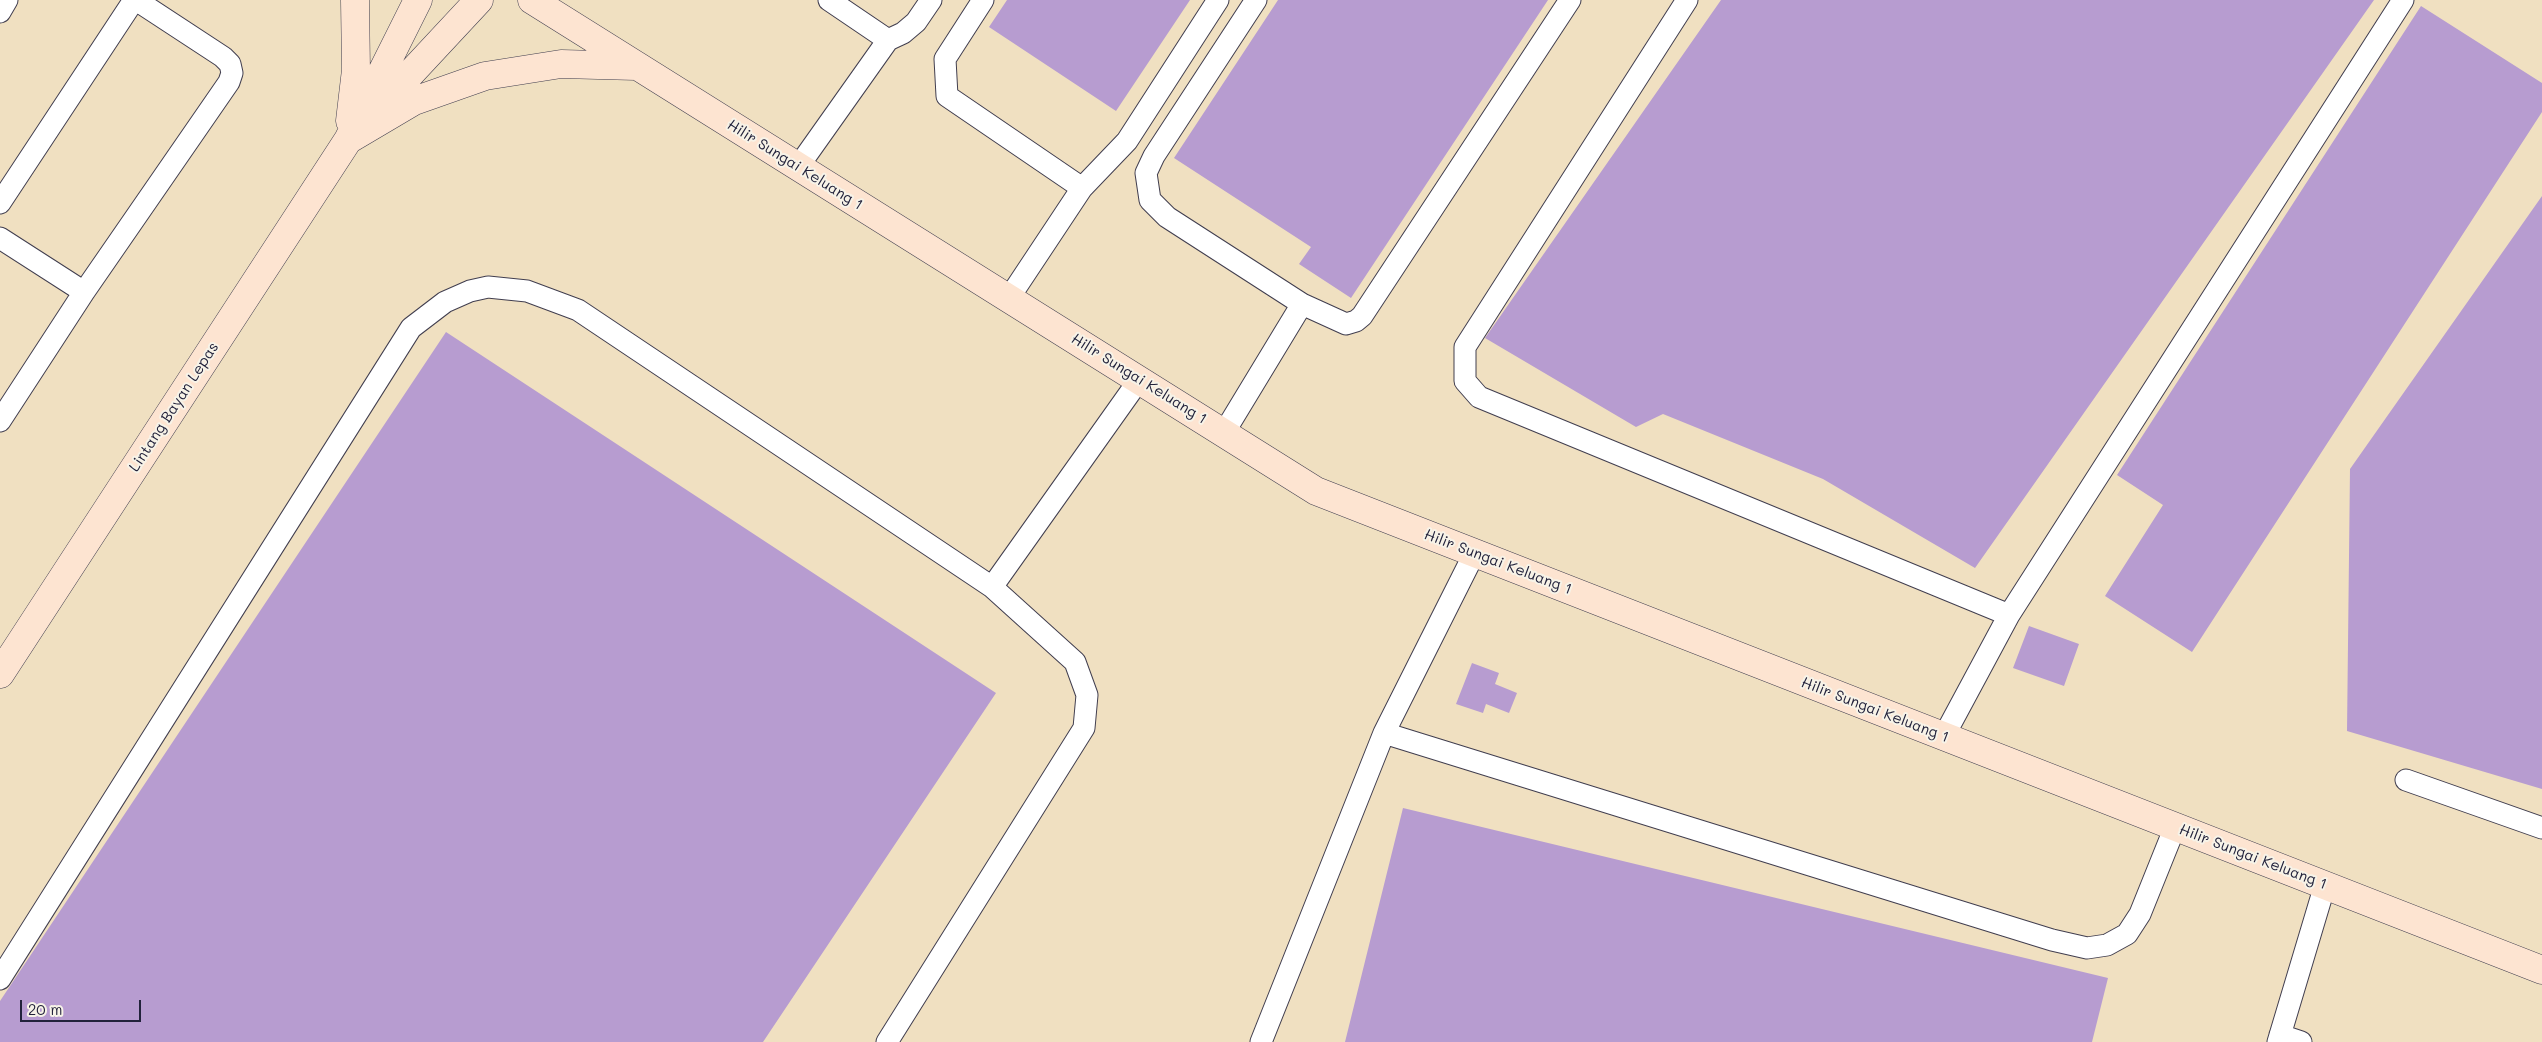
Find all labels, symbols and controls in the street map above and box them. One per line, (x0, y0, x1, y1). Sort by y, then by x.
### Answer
street label: Hilir Sungai Keluang 1 (724, 116, 866, 214)
street label: Hilir Sungai Keluang 1 (1068, 330, 1210, 428)
street label: Lintang Bayan Lepas (125, 339, 223, 475)
street label: Hilir Sungai Keluang 1 (1422, 526, 1574, 598)
street label: Hilir Sungai Keluang 1 (1799, 674, 1951, 746)
street label: Hilir Sungai Keluang 1 (2177, 821, 2329, 893)
scale bar (22, 990, 144, 1022)
text: 20 m (28, 999, 62, 1019)

